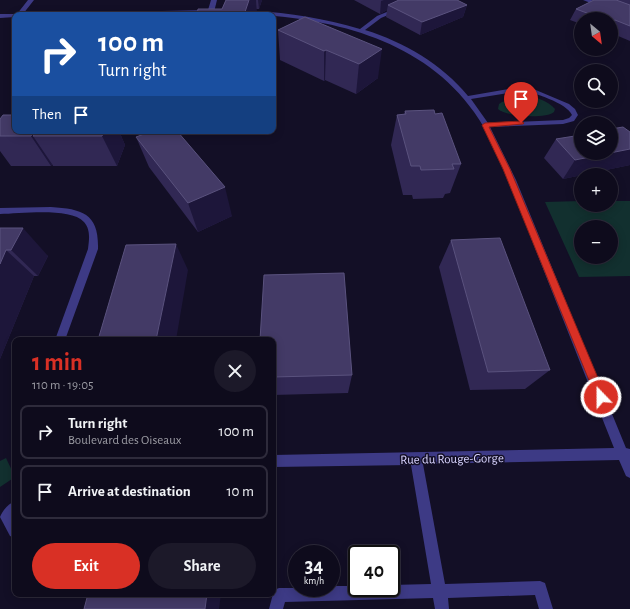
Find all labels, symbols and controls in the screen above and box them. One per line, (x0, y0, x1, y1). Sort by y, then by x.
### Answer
north arrow (574, 12, 618, 56)
map controls (574, 12, 618, 264)
icon: right (32, 28, 84, 80)
text: 100 m (98, 29, 164, 57)
text: Turn right (98, 62, 167, 80)
button: search (574, 64, 618, 108)
pin (504, 82, 538, 123)
icon: arrive (510, 88, 532, 110)
icon: arrive (70, 104, 92, 126)
text: Then (32, 107, 62, 122)
button: layers (574, 116, 618, 160)
button: + (574, 168, 618, 212)
button: − (574, 220, 618, 264)
button: close (214, 350, 256, 392)
text: 1 min (32, 351, 83, 375)
position arrow (580, 376, 622, 418)
text: 110 m · 19:05 (32, 379, 93, 392)
text: Turn right (68, 416, 127, 431)
icon: right (34, 421, 56, 443)
text: 100 m (219, 424, 254, 439)
text: Boulevard des Oiseaux (68, 434, 181, 447)
street label: Rue du Rouge-Gorge (400, 452, 504, 467)
icon: arrive (34, 481, 56, 503)
text: Arrive at destination (68, 484, 191, 499)
text: 10 m (226, 484, 254, 499)
button: Exit (32, 543, 140, 589)
button: Share (148, 543, 256, 589)
speed limit sign: 40 (348, 545, 400, 597)
text: 34 (305, 556, 323, 576)
text: km/h (304, 576, 324, 586)

